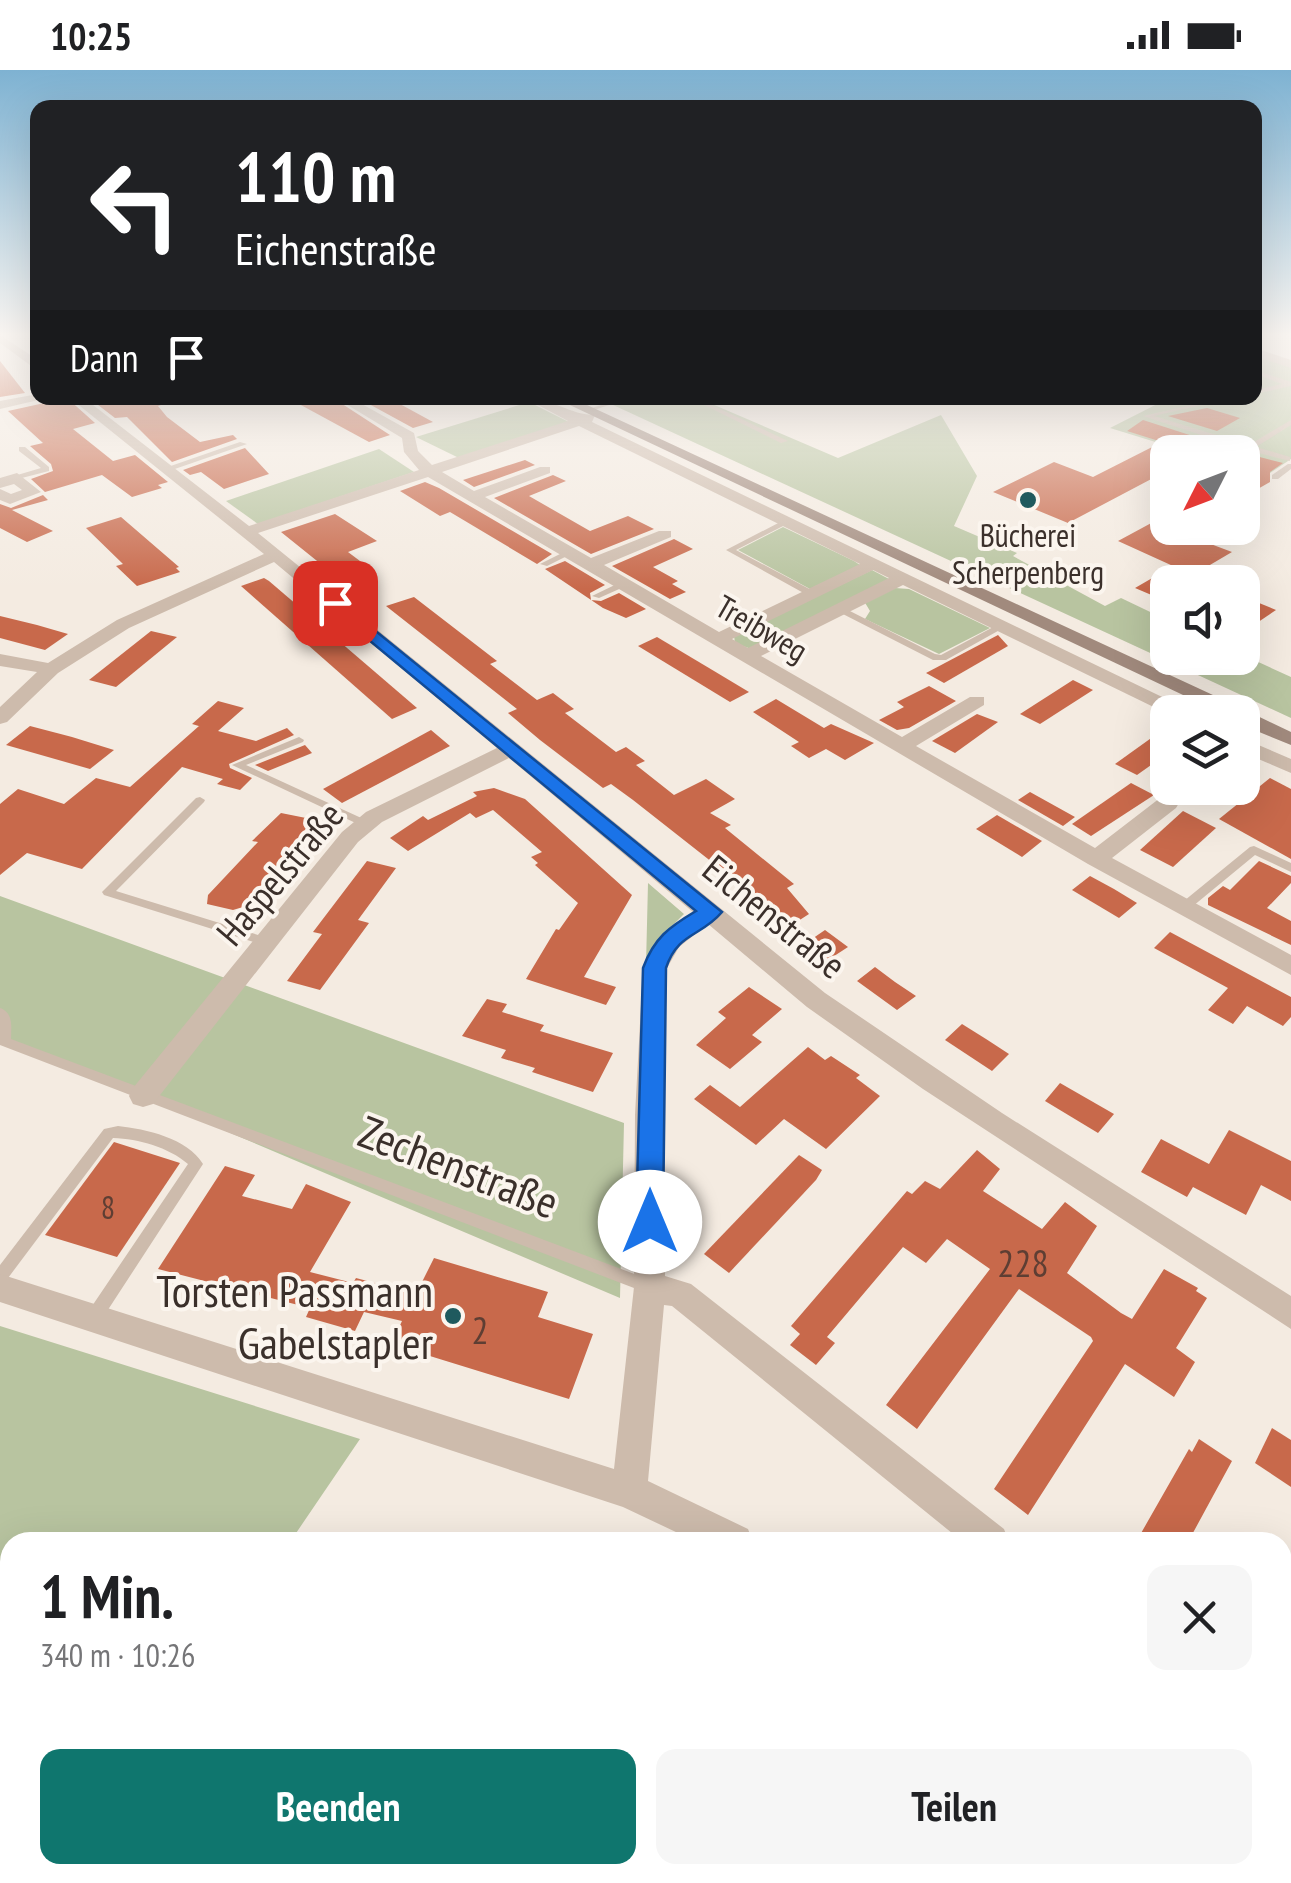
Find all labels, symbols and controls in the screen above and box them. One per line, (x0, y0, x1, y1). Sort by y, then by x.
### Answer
text: 10:25 (50, 11, 132, 60)
text: 110 m (235, 131, 396, 221)
icon: left (70, 140, 200, 270)
text: Eichenstraße (235, 219, 437, 277)
icon: arrive (159, 330, 214, 385)
text: Dann (70, 333, 139, 382)
north arrow (1150, 435, 1260, 545)
map controls (1150, 435, 1260, 805)
marker: Bücherei Scherpenberg (1017, 489, 1039, 511)
place label: Bücherei Scherpenberg (952, 514, 1104, 593)
pin (293, 561, 378, 646)
button: sound (1150, 565, 1260, 675)
icon: arrive (308, 576, 363, 631)
street label: Treibweg (708, 585, 816, 671)
button: layers (1150, 695, 1260, 805)
street label: Haspelstraße (205, 791, 353, 955)
street label: Eichenstraße (693, 843, 857, 989)
street label: Zechenstraße (351, 1102, 567, 1230)
position arrow (598, 1170, 702, 1274)
house number: 8 (101, 1186, 115, 1228)
house number: 228 (997, 1238, 1049, 1287)
place label: Torsten Passmann Gabelstapler (156, 1261, 434, 1371)
marker: Torsten Passmann Gabelstapler (442, 1305, 464, 1327)
house number: 2 (471, 1305, 489, 1354)
text: 1 Min. (40, 1557, 174, 1635)
button: close (1147, 1565, 1252, 1670)
text: 340 m · 10:26 (40, 1634, 195, 1676)
button: Beenden (40, 1749, 636, 1864)
button: Teilen (656, 1749, 1252, 1864)

